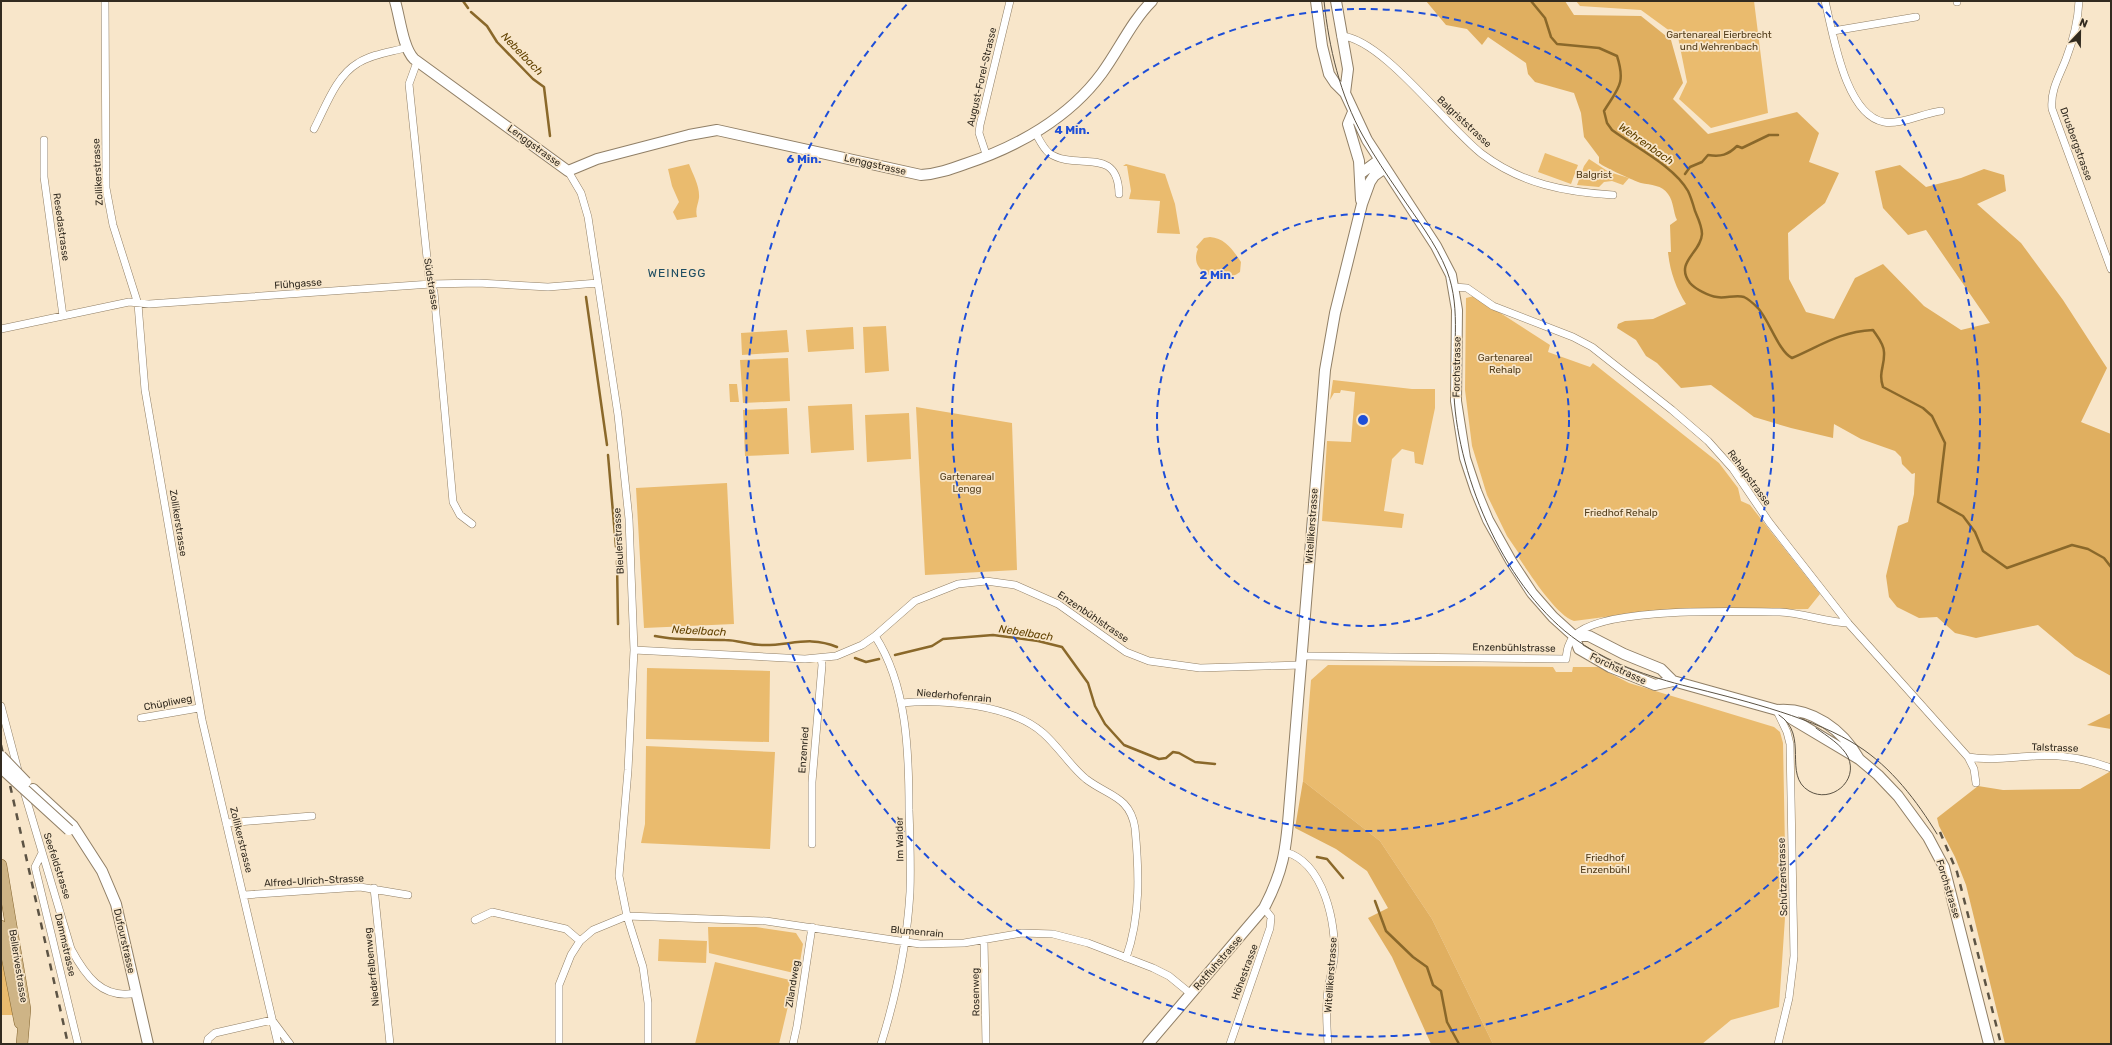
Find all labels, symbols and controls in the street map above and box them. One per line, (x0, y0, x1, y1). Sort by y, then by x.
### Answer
north arrow (2060, 12, 2100, 52)
text: N (2077, 16, 2090, 31)
street label: August-Forel-Strasse (965, 26, 999, 128)
park label: Gartenareal Eierbrecht und Wehrenbach (1666, 29, 1772, 53)
water label: Nebelbach (498, 30, 546, 78)
street label: Balgriststrasse (1434, 94, 1494, 150)
street label: Drusbergstrasse (2057, 106, 2095, 183)
water label: Wehrenbach (1616, 120, 1676, 168)
street label: Lenggstrasse (505, 123, 563, 170)
text: 4 Min. (1054, 123, 1090, 137)
street label: Zollikerstrasse (90, 138, 106, 206)
text: 6 Min. (787, 152, 821, 166)
street label: Lenggstrasse (843, 152, 908, 178)
park label: Balgrist (1576, 169, 1612, 181)
street label: Resedastrasse (50, 192, 72, 262)
street label: Südstrasse (421, 257, 441, 311)
district label: WEINEGG (647, 266, 707, 280)
text: 2 Min. (1200, 268, 1234, 282)
street label: Flühgasse (274, 276, 323, 292)
street label: Forchstrasse (1450, 336, 1464, 398)
park label: Gartenareal Rehalp (1478, 352, 1532, 376)
centre of rings (1356, 413, 1370, 427)
street label: Rehalpstrasse (1725, 448, 1774, 509)
park label: Gartenareal Lengg (940, 471, 994, 495)
street label: Witellikerstrasse (1303, 487, 1321, 564)
street label: Zollikerstrasse (167, 489, 189, 558)
street label: Bleulerstrasse (611, 507, 627, 575)
park label: Friedhof Rehalp (1584, 507, 1658, 519)
street label: Enzenbühlstrasse (1055, 589, 1131, 645)
water label: Nebelbach (998, 622, 1054, 644)
water label: Nebelbach (671, 623, 727, 639)
street label: Enzenbühlstrasse (1472, 641, 1556, 655)
street label: Forchstrasse (1588, 651, 1648, 687)
street label: Niederhofenrain (916, 687, 992, 705)
street label: Chüpliweg (143, 692, 193, 714)
street label: Enzenried (796, 726, 812, 774)
street label: Talstrasse (2031, 741, 2079, 755)
street label: Zollikerstrasse (227, 806, 255, 874)
street label: Im Walder (894, 816, 906, 862)
street label: Seefeldstrasse (41, 831, 74, 901)
street label: Schützenstrasse (1776, 837, 1790, 916)
park label: Friedhof Enzenbühl (1580, 852, 1630, 876)
street label: Forchstrasse (1933, 858, 1963, 920)
street label: Alfred-Ulrich-Strasse (264, 872, 365, 890)
street label: Dufourstrasse (111, 907, 137, 975)
street label: Dammstrasse (52, 912, 78, 978)
street label: Blumenrain (890, 924, 944, 940)
street label: Niederfelbenweg (362, 927, 382, 1007)
street label: Bellerivestrasse (6, 929, 30, 1004)
street label: Rotfluhstrasse (1191, 933, 1245, 993)
street label: Witellikerstrasse (1322, 936, 1340, 1013)
street label: Höhestrasse (1229, 942, 1261, 1002)
street label: Zilandweg (783, 959, 803, 1009)
street label: Rosenweg (970, 968, 982, 1016)

